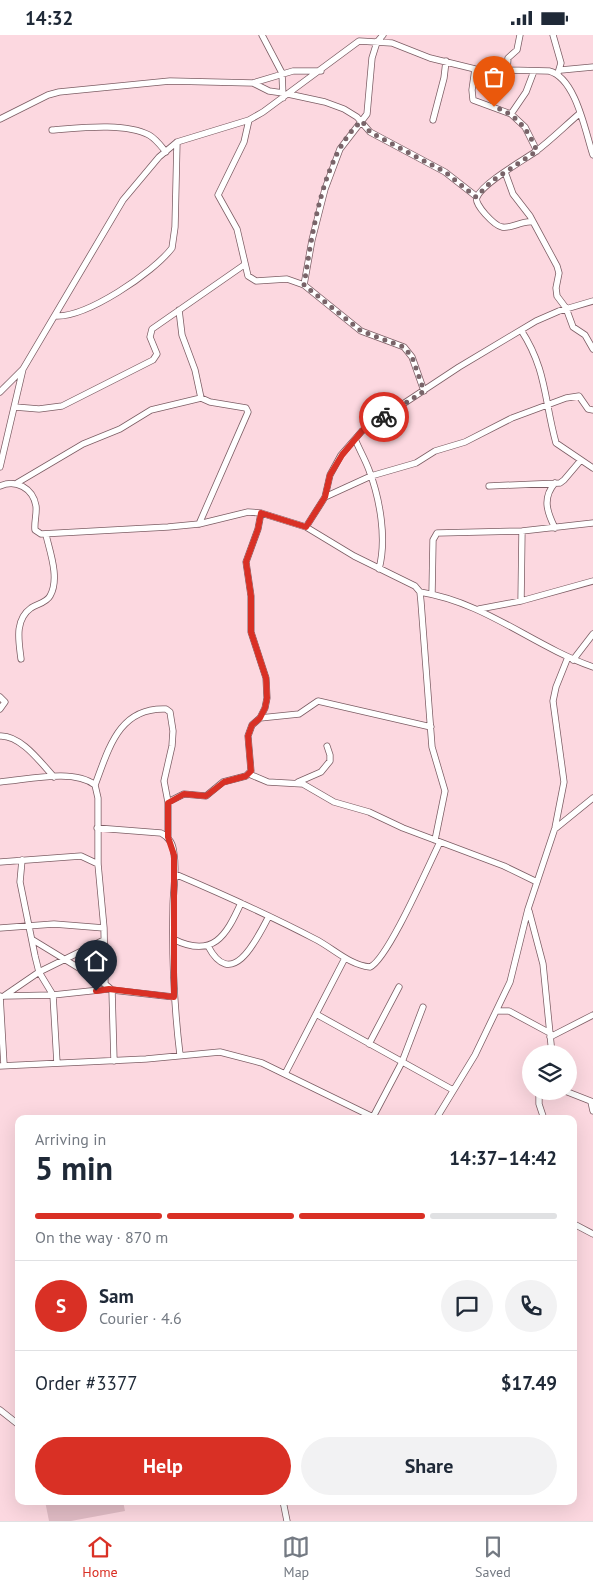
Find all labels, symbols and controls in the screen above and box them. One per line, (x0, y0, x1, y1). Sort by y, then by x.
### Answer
text: 14:32 (25, 6, 73, 30)
pin (473, 56, 515, 107)
icon: bag (480, 63, 508, 91)
courier (359, 392, 409, 442)
icon: bike (370, 403, 398, 431)
pin (75, 940, 117, 991)
icon: home (82, 947, 110, 975)
map controls (522, 1045, 577, 1100)
button: layers (522, 1045, 577, 1100)
text: Arriving in (35, 1129, 106, 1149)
text: 14:37–14:42 (449, 1146, 557, 1170)
text: 5 min (35, 1147, 113, 1189)
text: On the way · 870 m (35, 1227, 168, 1247)
button: chat (441, 1280, 493, 1332)
button: phone (505, 1280, 557, 1332)
text: Sam (99, 1284, 134, 1308)
text: S (56, 1294, 66, 1318)
text: Courier · 4.6 (99, 1308, 182, 1328)
text: Order #3377 (35, 1371, 138, 1395)
text: $17.49 (501, 1371, 557, 1395)
button: Help (35, 1437, 291, 1495)
button: Share (301, 1437, 557, 1495)
tab: Home (82, 1533, 118, 1581)
tab: Map (282, 1533, 310, 1581)
tab: Saved (475, 1533, 511, 1581)

